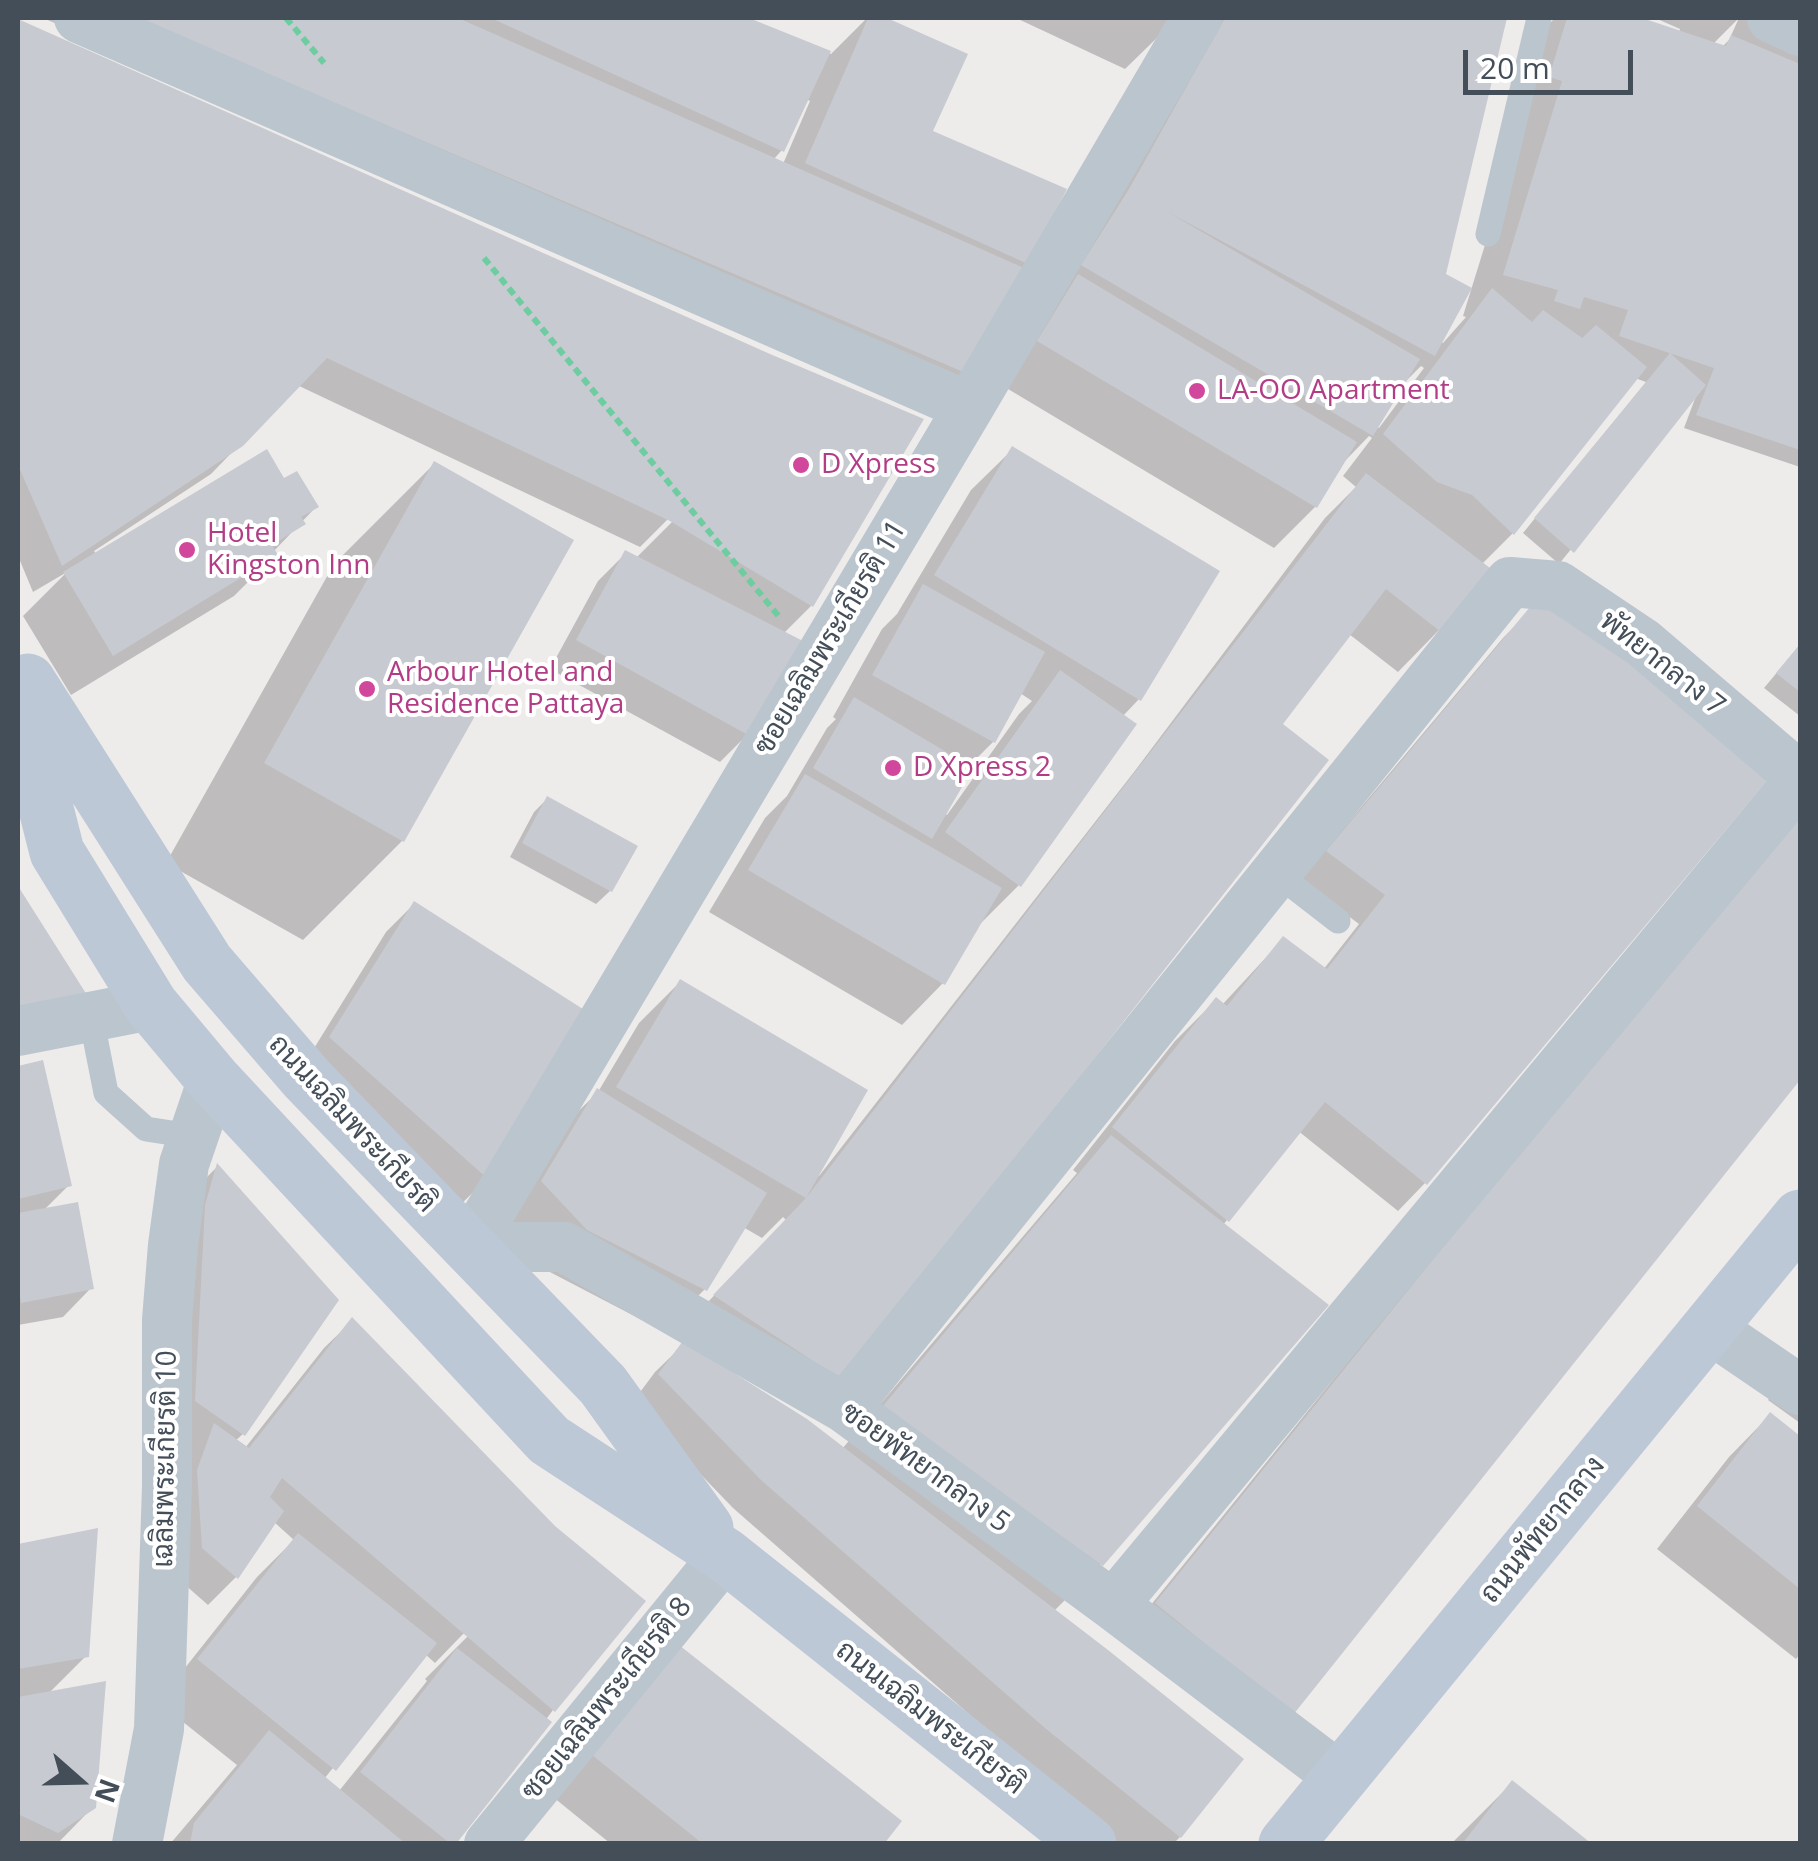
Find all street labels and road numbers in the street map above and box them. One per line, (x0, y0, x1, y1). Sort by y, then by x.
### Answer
street label: ซอยเฉลิมพระเกียรติ 11 (748, 515, 914, 761)
street label: พัทยากลาง 7 (1593, 605, 1731, 723)
street label: ถนนเฉลิมพระเกียรติ (261, 1028, 443, 1220)
street label: เฉลิมพระเกียรติ 10 (147, 1350, 185, 1568)
street label: ซอยพัทยากลาง 5 (834, 1396, 1016, 1540)
street label: ถนนพัทยากลาง (1474, 1450, 1612, 1610)
street label: ซอยเฉลิมพระเกียรติ 8 (515, 1591, 699, 1807)
street label: ถนนเฉลิมพระเกียรติ (829, 1634, 1031, 1802)

